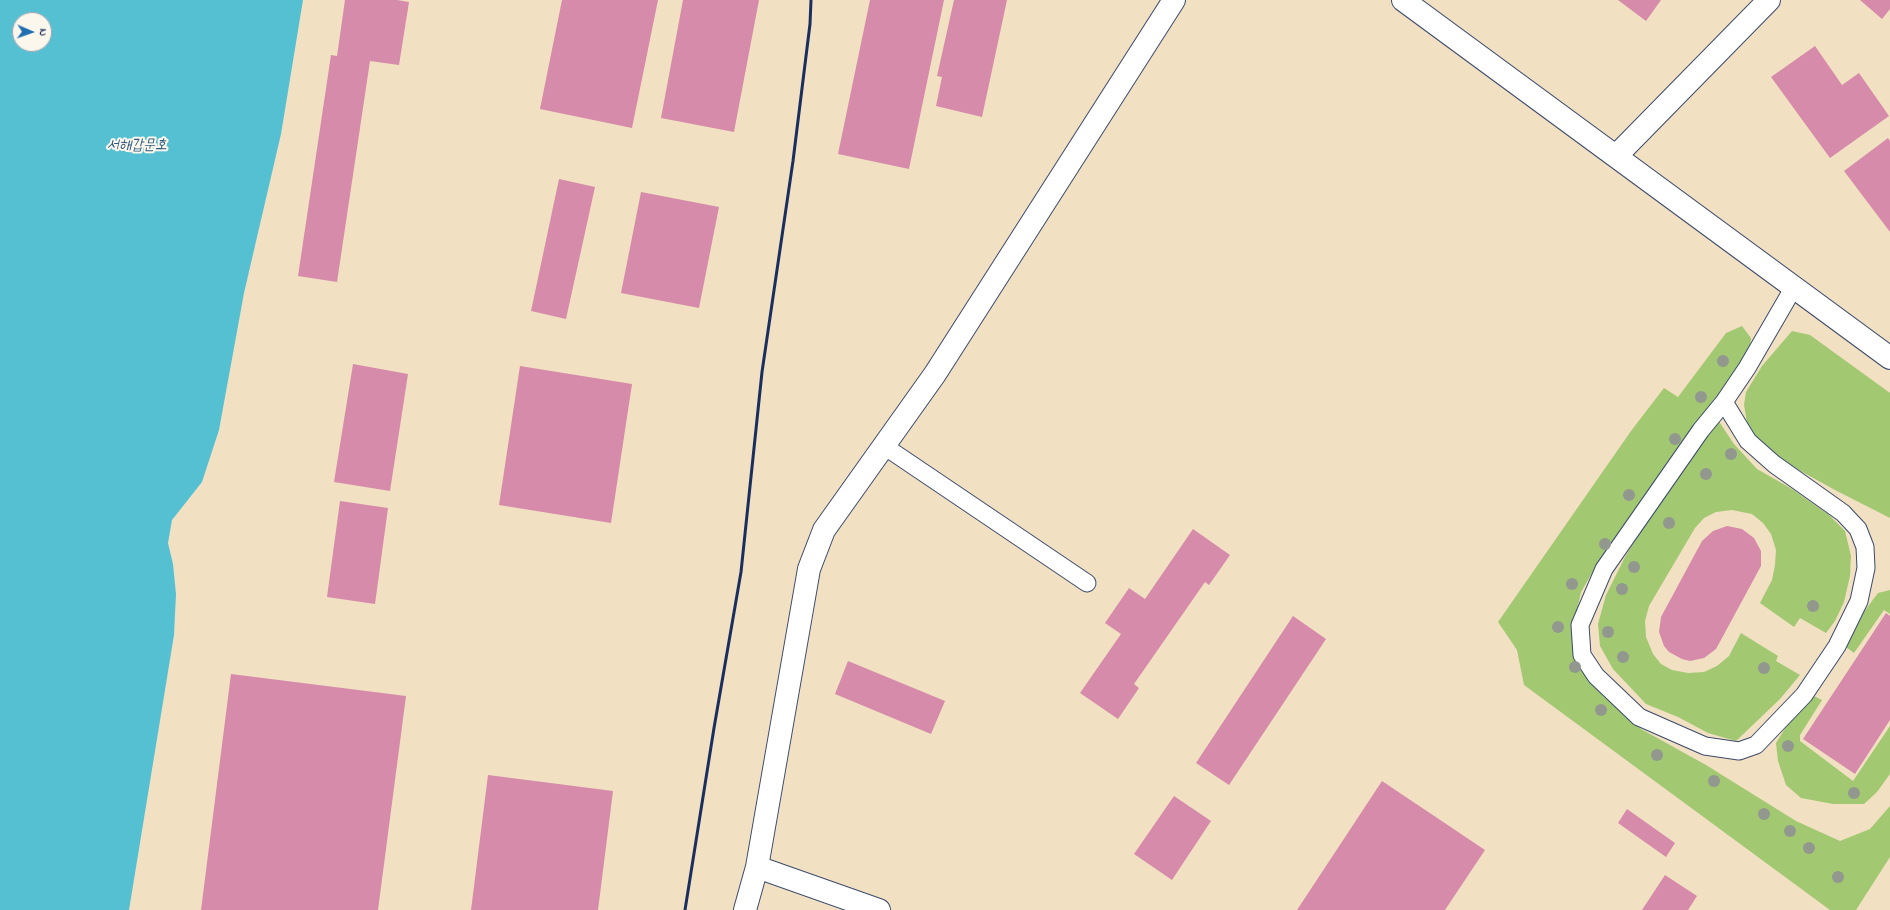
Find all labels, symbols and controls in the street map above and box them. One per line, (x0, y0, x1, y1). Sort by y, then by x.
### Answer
north arrow (12, 12, 52, 52)
text: N (35, 28, 51, 36)
water label: 서해갑문호 (107, 138, 167, 156)

